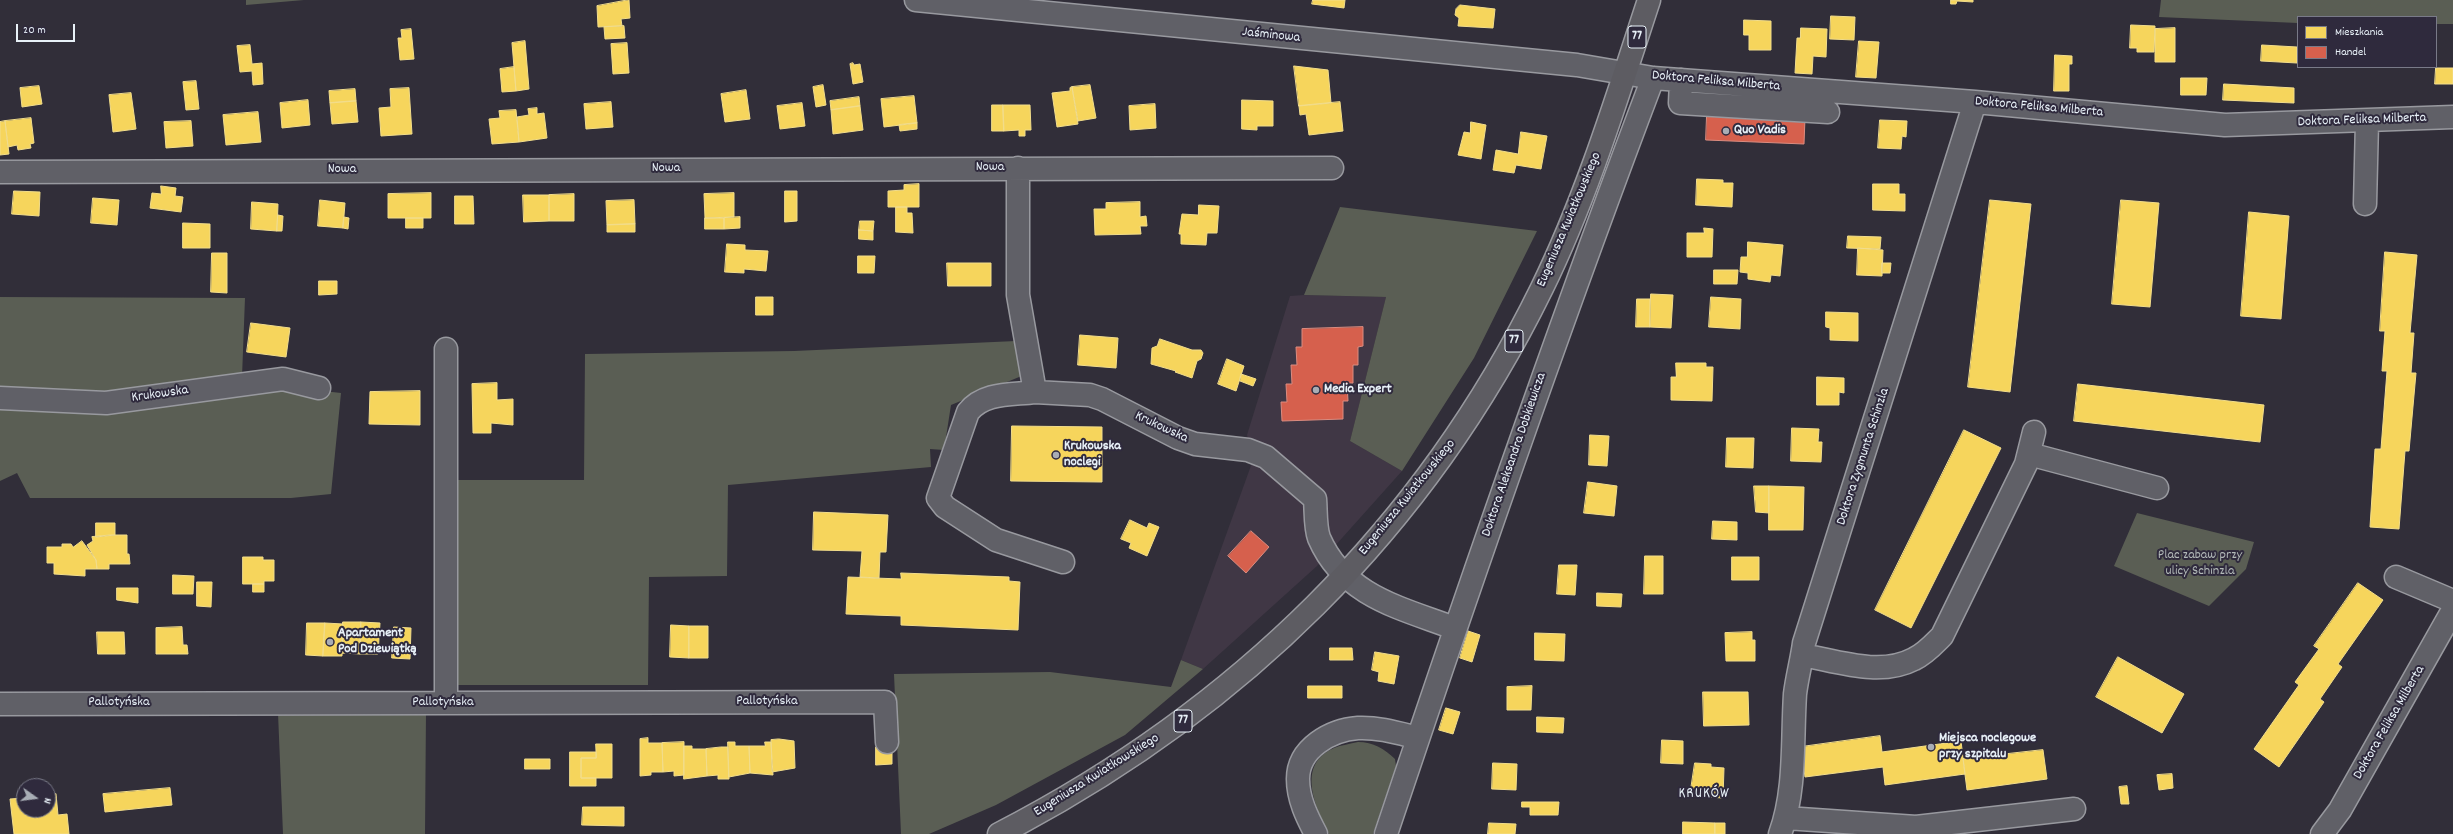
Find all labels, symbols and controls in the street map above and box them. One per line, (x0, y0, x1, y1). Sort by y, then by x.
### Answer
scale bar (18, 16, 77, 42)
legend (2297, 16, 2437, 68)
text: 20 m (23, 22, 46, 39)
text: Mieszkania (2335, 24, 2383, 41)
street label: Jaśminowa (1241, 25, 1301, 47)
road number: 77 (1628, 26, 1646, 48)
text: Handel (2335, 44, 2366, 61)
street label: Doktora Feliksa Milberta (1651, 68, 1781, 96)
street label: Doktora Feliksa Milberta (1974, 94, 2104, 122)
street label: Doktora Feliksa Milberta (2297, 110, 2427, 132)
place label: Quo Vadis (1734, 123, 1786, 139)
marker: Quo Vadis (1721, 126, 1731, 136)
street label: Eugeniusza Kwiatkowskiego (1534, 150, 1606, 290)
street label: Nowa (976, 160, 1004, 176)
street label: Nowa (652, 161, 680, 177)
street label: Nowa (328, 162, 356, 178)
road number: 77 (1505, 330, 1523, 352)
street label: Doktora Aleksandra Dobkiewicza (1479, 371, 1551, 539)
place label: Media Expert (1324, 382, 1392, 398)
street label: Krukowska (131, 383, 189, 407)
marker: Media Expert (1311, 385, 1321, 395)
street label: Doktora Zygmunta Schinzla (1834, 386, 1894, 528)
street label: Krukowska (1132, 408, 1190, 448)
street label: Eugeniusza Kwiatkowskiego (1356, 437, 1460, 559)
place label: Krukowska noclegi (1064, 439, 1121, 472)
marker: Krukowska noclegi (1051, 450, 1061, 460)
park label: Plac zabaw przy ulicy Schinzla (2158, 548, 2242, 580)
place label: Apartament Pod Dziewiątką (338, 626, 417, 658)
marker: Apartament Pod Dziewiątką (325, 637, 335, 647)
street label: Doktora Feliksa Milberta (2351, 663, 2429, 783)
street label: Pallotyńska (736, 694, 798, 710)
street label: Pallotyńska (88, 695, 150, 711)
street label: Pallotyńska (412, 695, 474, 711)
road number: 77 (1174, 710, 1192, 732)
street label: Eugeniusza Kwiatkowskiego (1031, 731, 1163, 821)
place label: Miejsca noclegowe przy szpitalu (1939, 731, 2036, 764)
marker: Miejsca noclegowe przy szpitalu (1926, 742, 1936, 752)
north arrow (16, 778, 56, 818)
district label: KRUKÓW (1678, 786, 1730, 804)
text: N (38, 796, 55, 805)

